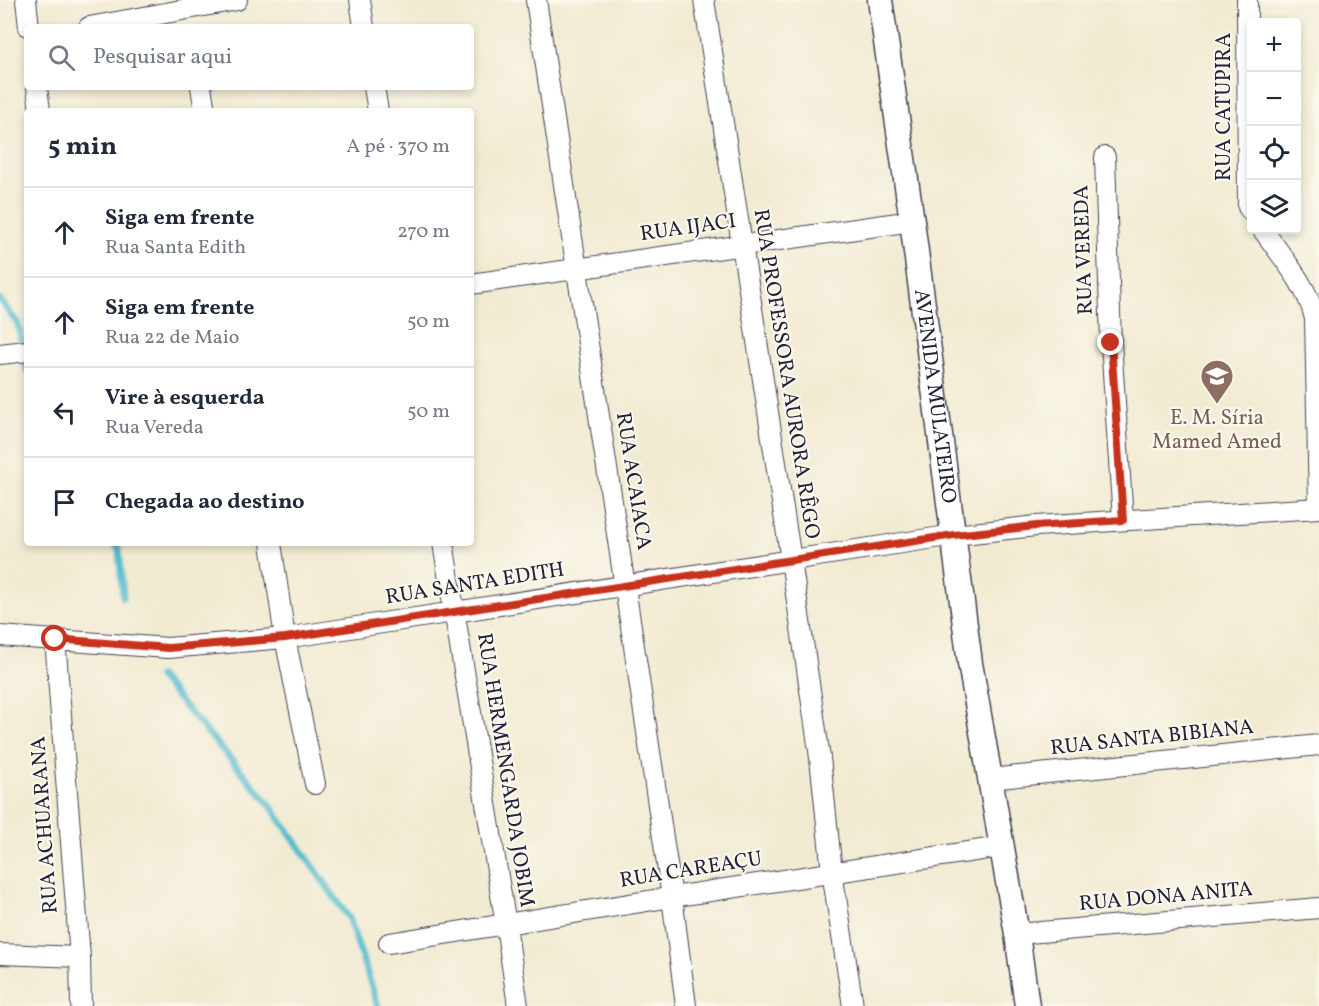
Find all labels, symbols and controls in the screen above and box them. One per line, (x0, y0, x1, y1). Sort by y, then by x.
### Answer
map controls (1247, 18, 1301, 234)
button: + (1247, 18, 1301, 72)
search box (24, 24, 474, 90)
street label: RUA CATUPIRA (1210, 33, 1239, 181)
icon: search (45, 41, 78, 74)
text: Pesquisar aqui (93, 42, 232, 73)
button: − (1247, 72, 1301, 126)
button: locate (1247, 126, 1301, 180)
text: 5 min (48, 129, 117, 165)
text: A pé · 370 m (346, 133, 450, 161)
button: layers (1247, 180, 1301, 234)
street label: RUA VEREDA (1067, 184, 1101, 315)
text: Siga em frente (105, 203, 255, 234)
street label: RUA IJACI (638, 207, 738, 249)
street label: RUA PROFESSORA AURORA RÊGO (746, 207, 826, 541)
icon: ahead (48, 216, 81, 249)
text: 270 m (397, 218, 450, 246)
text: Rua Santa Edith (105, 234, 246, 262)
street label: AVENIDA MULATEIRO (907, 287, 963, 505)
text: Siga em frente (105, 293, 255, 324)
icon: ahead (48, 306, 81, 339)
text: 50 m (407, 308, 450, 336)
text: Rua 22 de Maio (105, 324, 239, 352)
route end (1097, 329, 1123, 355)
school or university icon: E. M. Síria Mamed Amed (1199, 358, 1235, 405)
text: Vire à esquerda (105, 383, 265, 414)
icon: left (48, 396, 81, 429)
text: 50 m (407, 398, 450, 426)
place label: E. M. Síria Mamed Amed (1152, 404, 1282, 457)
street label: RUA ACAIACA (608, 410, 658, 552)
text: Rua Vereda (105, 414, 204, 442)
icon: arrive (48, 486, 81, 519)
text: Chegada ao destino (105, 487, 305, 518)
street label: RUA SANTA EDITH (383, 556, 567, 612)
route start (41, 625, 67, 651)
street label: RUA HERMENGARDA JOBIM (469, 631, 541, 909)
street label: RUA SANTA BIBIANA (1049, 713, 1255, 763)
street label: RUA ACHUARANA (24, 735, 66, 915)
street label: RUA CAREAÇU (618, 844, 764, 896)
street label: RUA DONA ANITA (1078, 875, 1254, 919)

